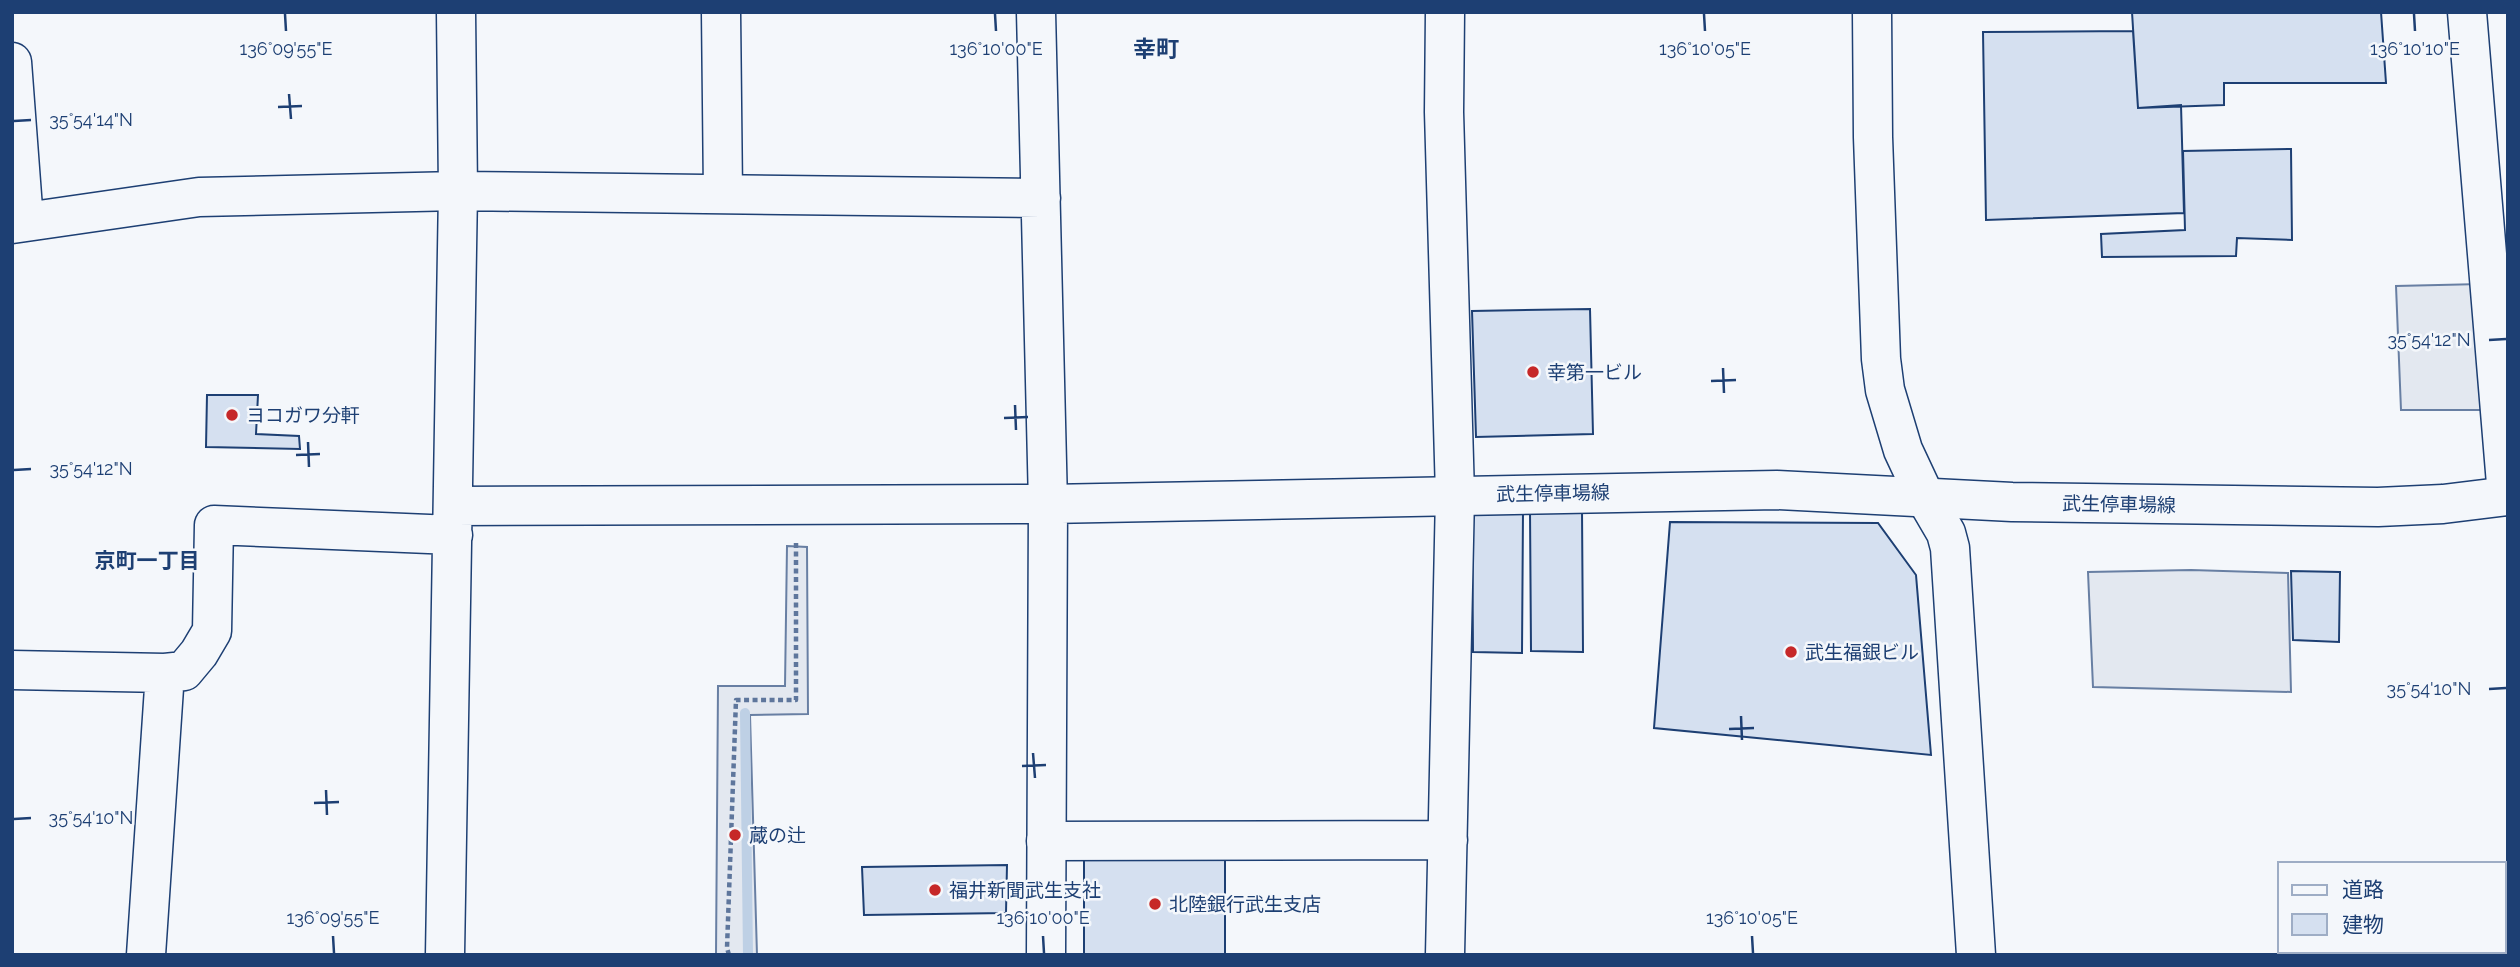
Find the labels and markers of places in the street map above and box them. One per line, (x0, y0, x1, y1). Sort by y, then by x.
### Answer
place label: 幸第一ビル (1547, 361, 1642, 383)
marker: 幸第一ビル (1525, 364, 1541, 380)
place label: ヨコガワ分軒 (246, 404, 360, 426)
marker: ヨコガワ分軒 (224, 407, 240, 423)
place label: 武生福銀ビル (1805, 641, 1919, 663)
marker: 武生福銀ビル (1783, 644, 1799, 660)
place label: 蔵の辻 (749, 824, 806, 846)
marker: 蔵の辻 (727, 827, 743, 843)
place label: 福井新聞武生支社 (949, 879, 1101, 901)
marker: 福井新聞武生支社 (927, 882, 943, 898)
place label: 北陸銀行武生支店 (1169, 893, 1321, 915)
marker: 北陸銀行武生支店 (1147, 896, 1163, 912)

